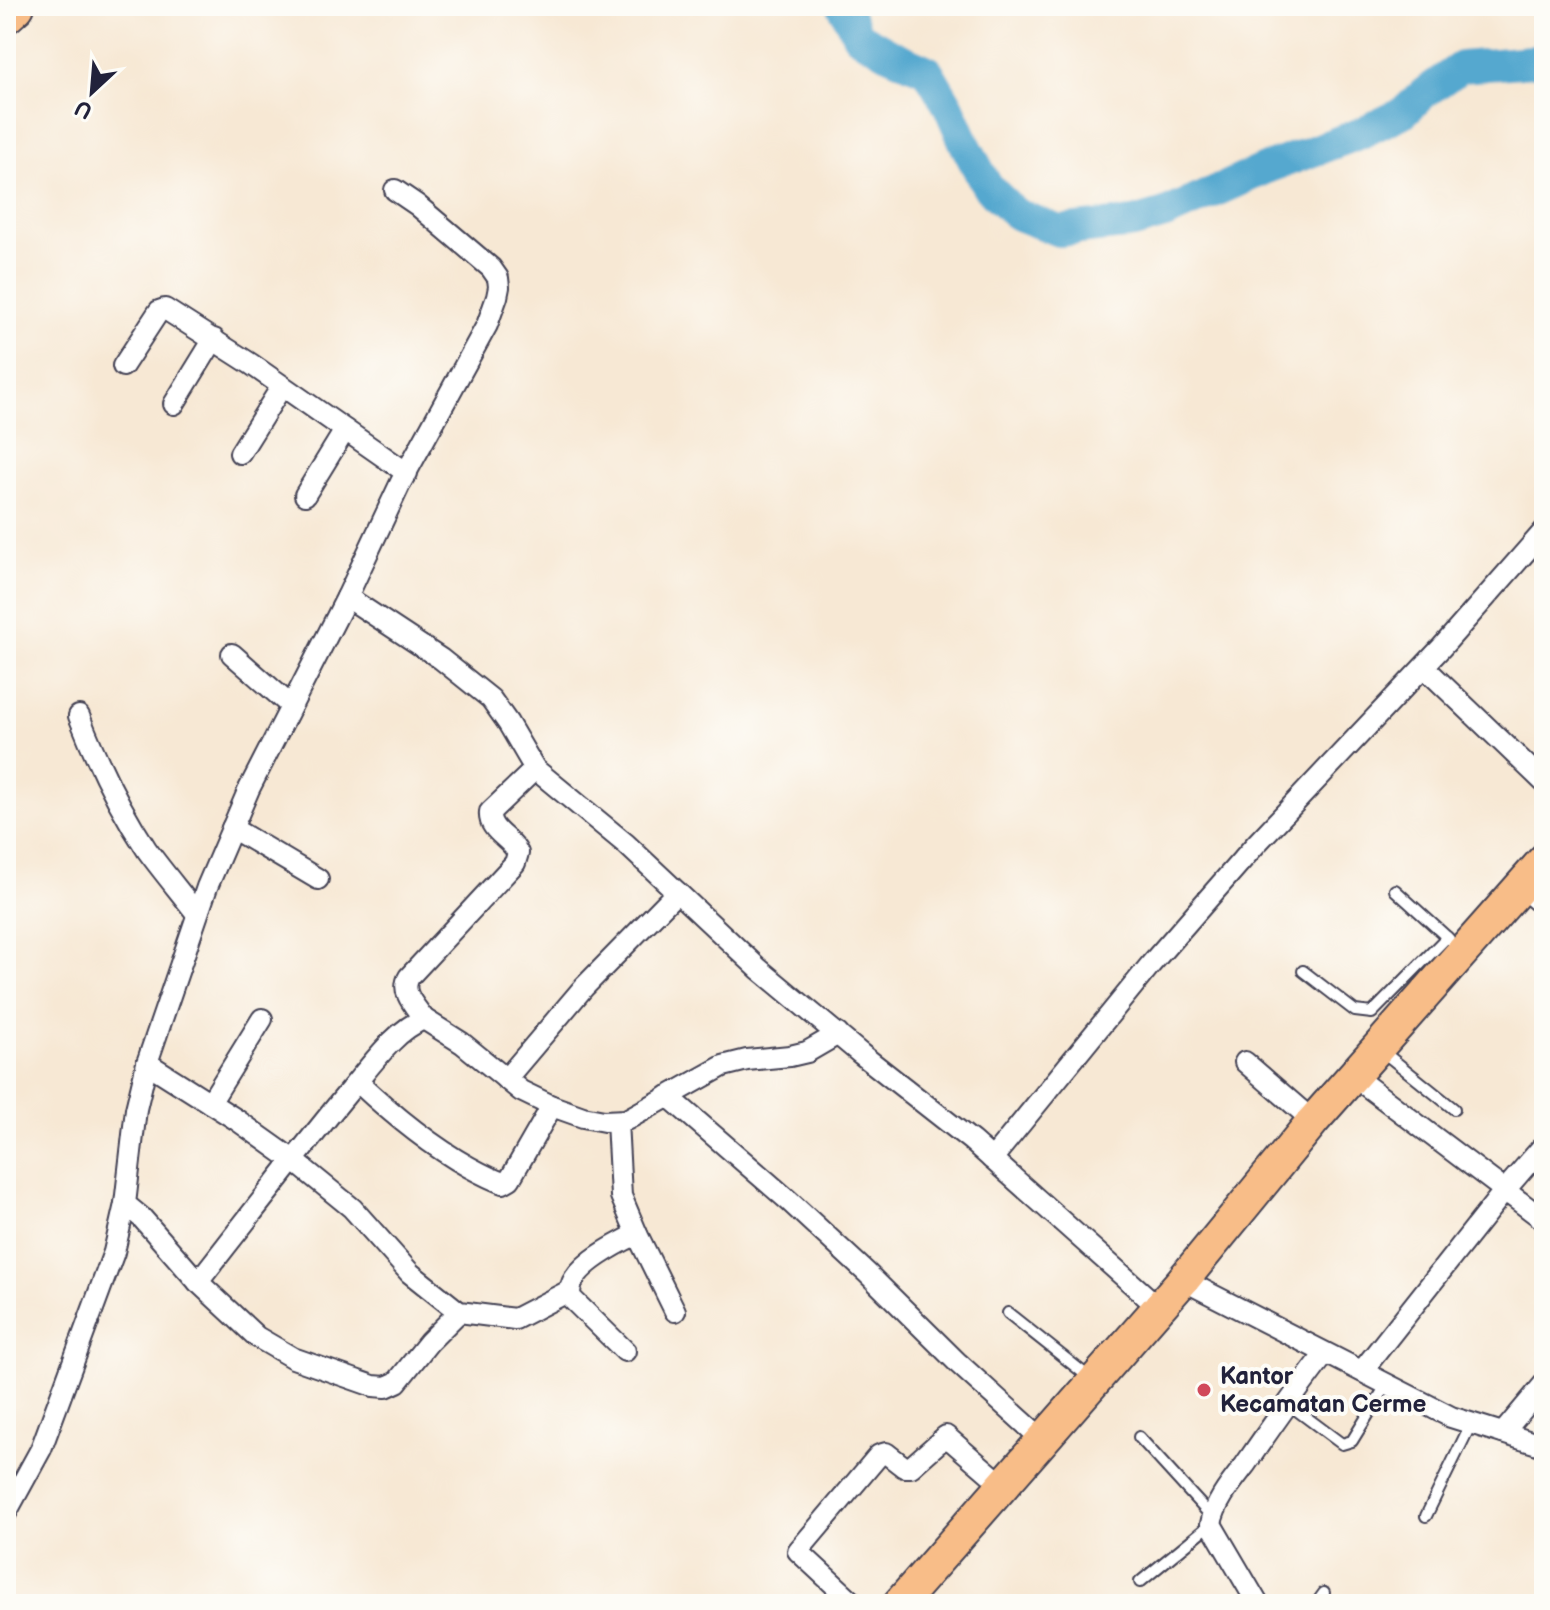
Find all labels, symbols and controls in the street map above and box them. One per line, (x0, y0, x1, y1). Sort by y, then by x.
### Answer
north arrow (52, 52, 132, 132)
text: U (71, 93, 97, 124)
place label: Kantor Kecamatan Cerme (1220, 1362, 1426, 1419)
marker: Kantor Kecamatan Cerme (1195, 1381, 1213, 1399)

